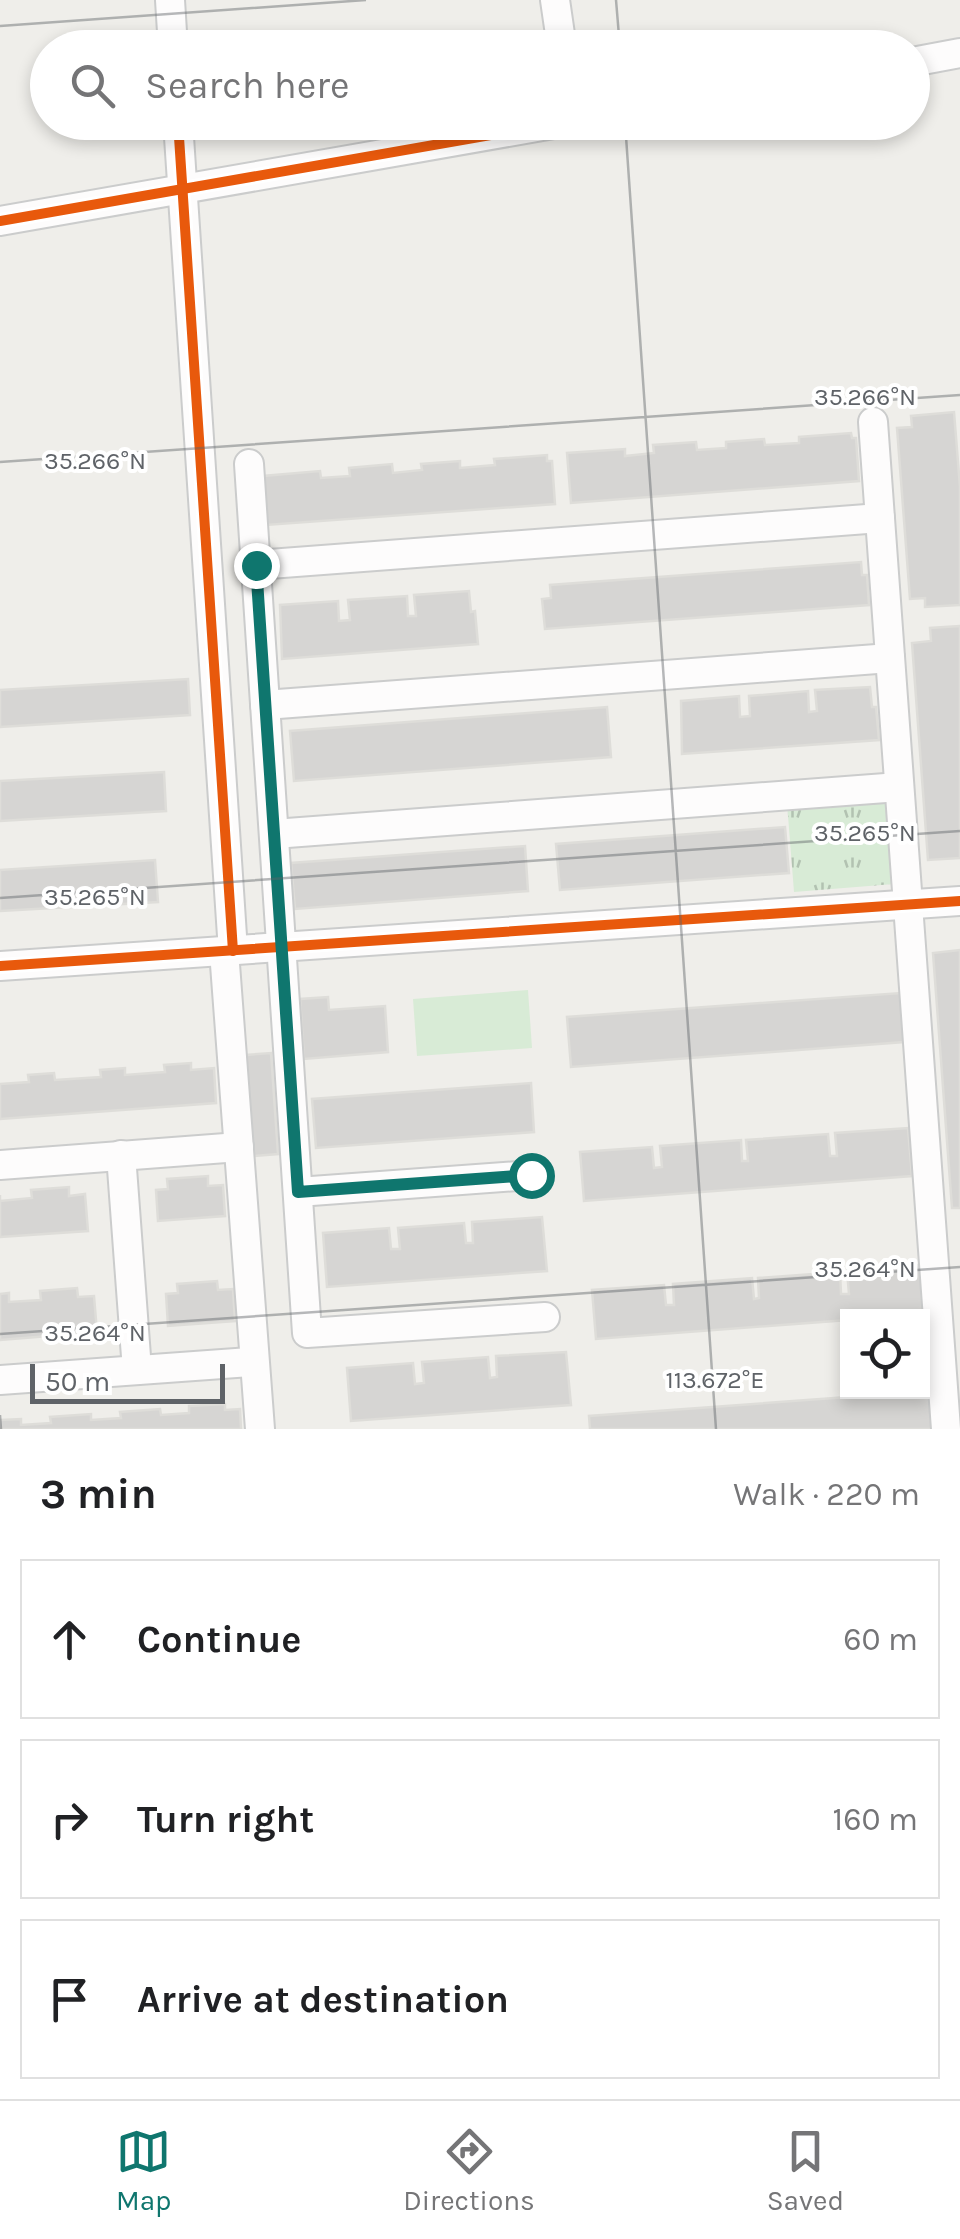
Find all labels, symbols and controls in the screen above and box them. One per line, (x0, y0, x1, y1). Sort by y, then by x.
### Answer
search box (30, 30, 930, 140)
icon: search (65, 58, 120, 113)
text: Search here (145, 63, 349, 108)
text: 35.266°N (814, 382, 916, 411)
text: 35.266°N (44, 446, 146, 475)
route end (234, 543, 280, 589)
text: 35.265°N (814, 818, 916, 847)
text: 35.265°N (44, 882, 146, 911)
route start (509, 1153, 555, 1199)
text: 35.264°N (814, 1254, 916, 1283)
map controls (840, 1309, 930, 1399)
button: locate (840, 1309, 930, 1399)
text: 35.264°N (44, 1318, 146, 1347)
scale bar (30, 1359, 225, 1404)
text: 50 m (45, 1365, 110, 1398)
text: 113.672°E (666, 1365, 764, 1394)
text: 3 min (40, 1469, 157, 1519)
text: Walk · 220 m (733, 1476, 920, 1513)
icon: ahead (42, 1612, 97, 1667)
text: Continue (137, 1617, 301, 1662)
text: 60 m (843, 1621, 918, 1658)
icon: right (42, 1792, 97, 1847)
text: Turn right (137, 1797, 314, 1842)
text: 160 m (833, 1801, 918, 1838)
icon: arrive (42, 1972, 97, 2027)
text: Arrive at destination (137, 1977, 509, 2022)
tab: Map (116, 2124, 171, 2217)
tab: Directions (403, 2124, 535, 2217)
tab: Saved (767, 2124, 844, 2217)

